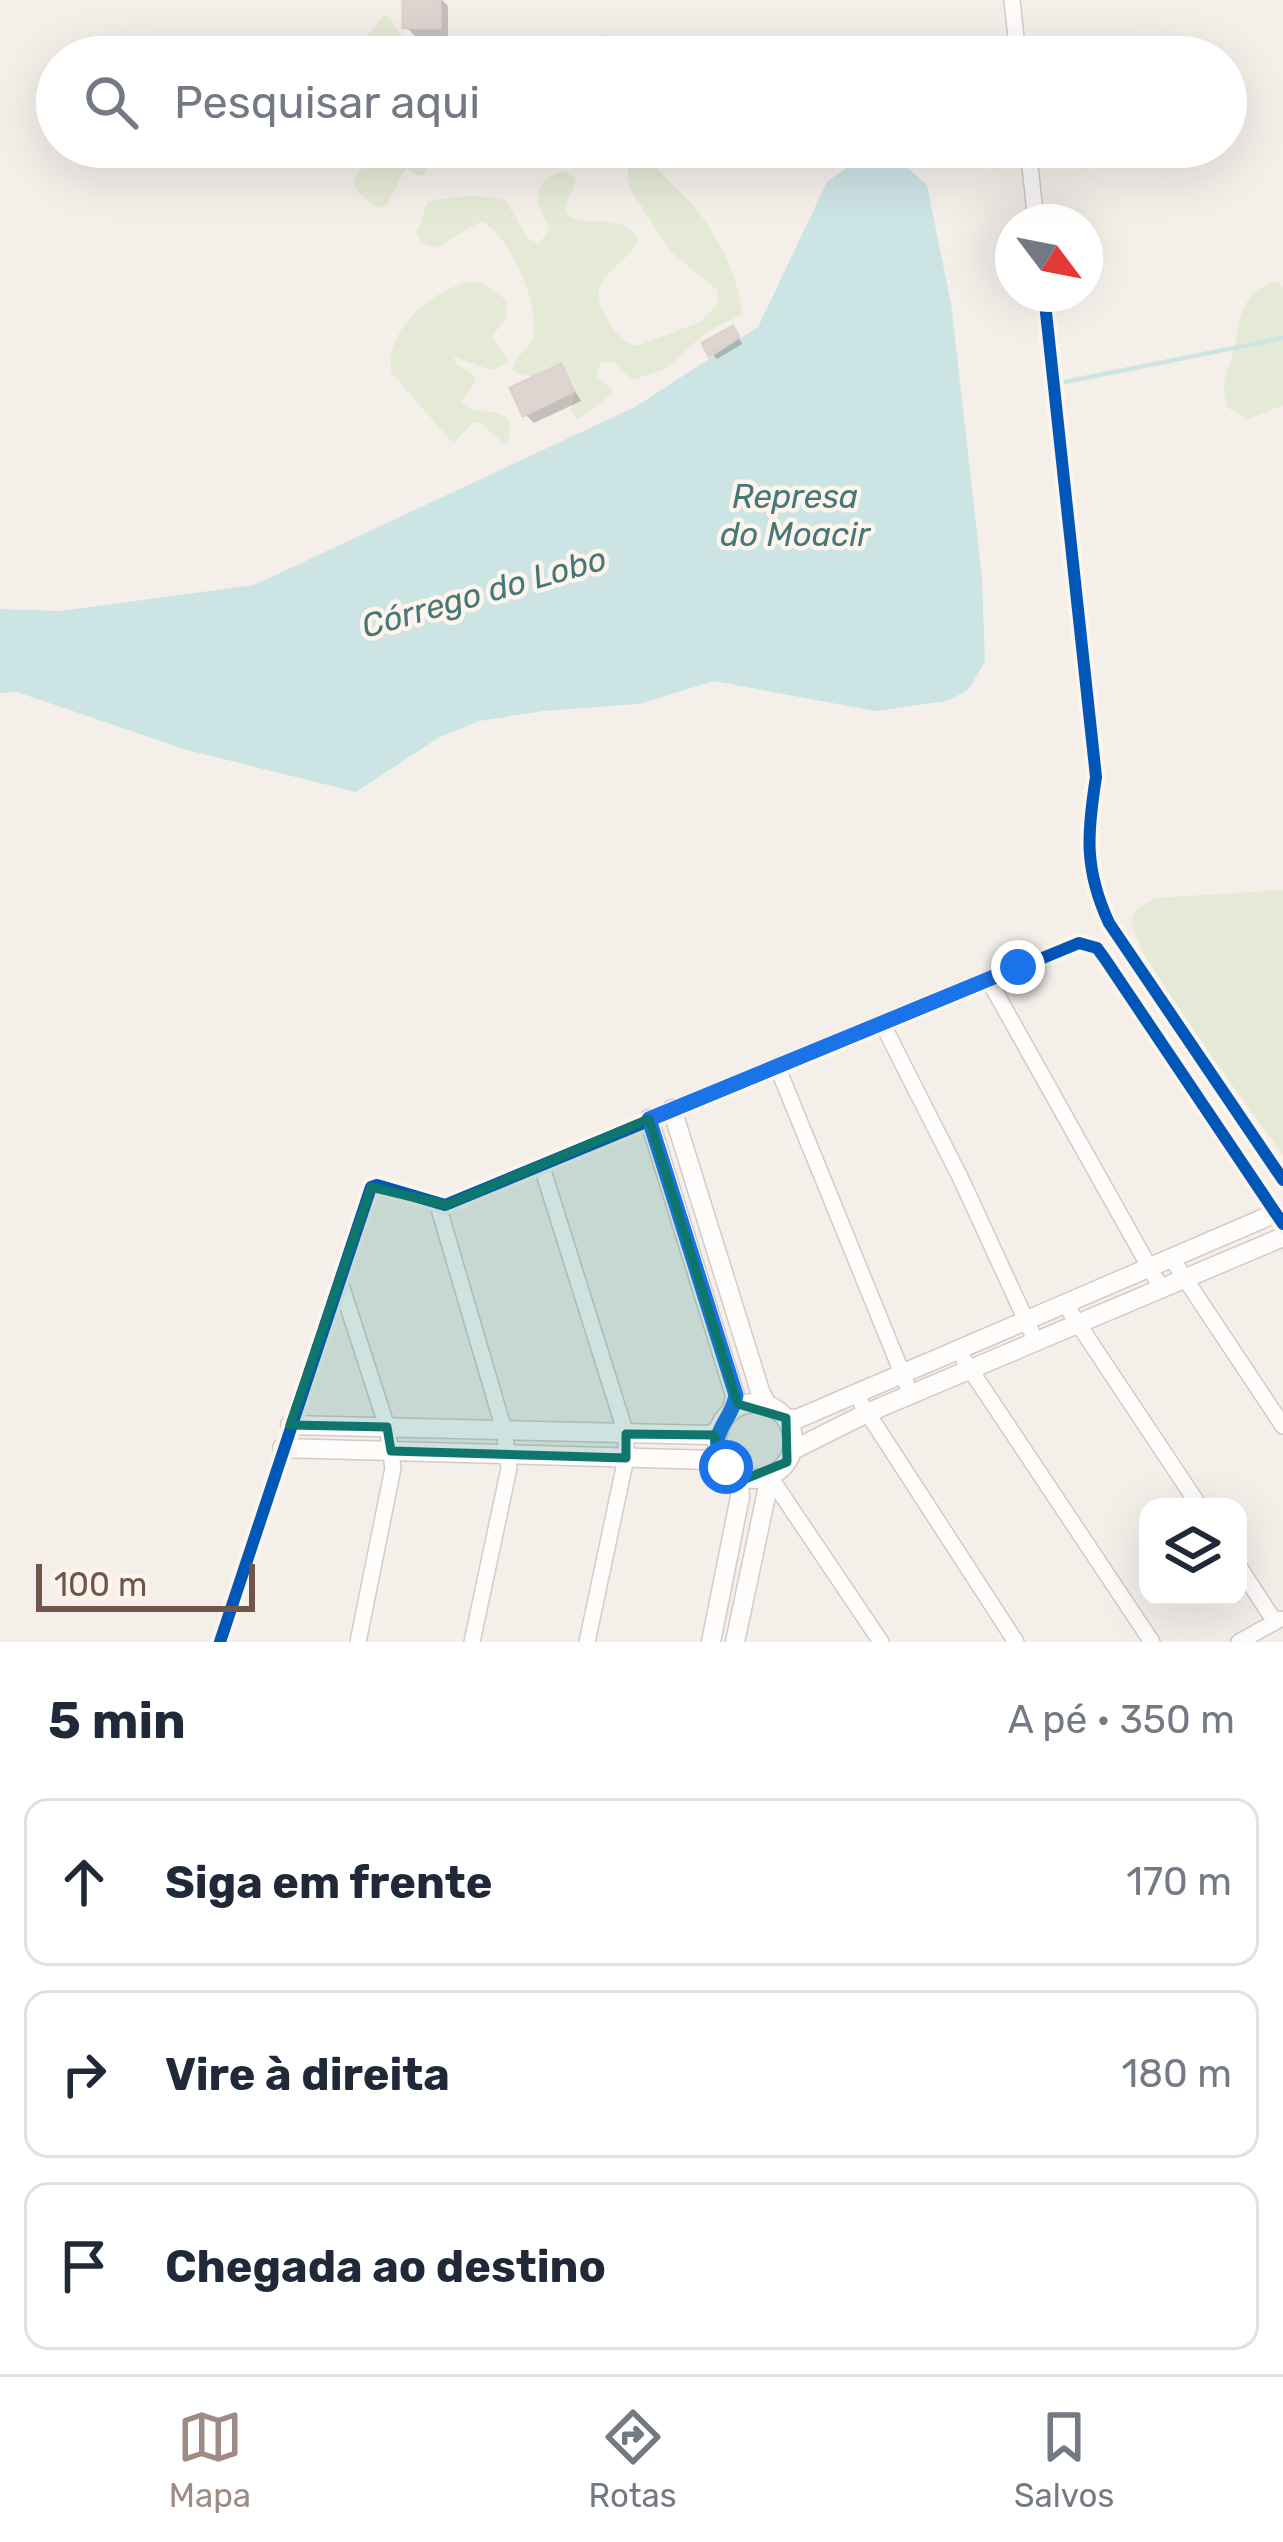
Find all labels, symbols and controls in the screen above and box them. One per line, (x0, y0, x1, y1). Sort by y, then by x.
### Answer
search box (36, 36, 1247, 168)
icon: search (78, 69, 144, 135)
text: Pesquisar aqui (174, 76, 480, 129)
north arrow (995, 204, 1103, 312)
water label: Represa do Moacir (720, 477, 871, 554)
water label: Córrego do Lobo (357, 538, 611, 646)
route end (991, 940, 1045, 994)
route start (699, 1440, 753, 1494)
map controls (1139, 1498, 1247, 1606)
button: layers (1139, 1498, 1247, 1606)
scale bar (36, 1558, 255, 1611)
text: 100 m (54, 1565, 147, 1604)
text: 5 min (48, 1690, 186, 1751)
text: A pé · 350 m (1008, 1697, 1235, 1743)
icon: ahead (51, 1849, 117, 1915)
text: Siga em frente (165, 1856, 492, 1909)
text: 170 m (1126, 1859, 1232, 1905)
icon: right (51, 2041, 117, 2107)
text: Vire à direita (165, 2048, 450, 2101)
text: 180 m (1122, 2051, 1232, 2097)
icon: arrive (51, 2233, 117, 2299)
text: Chegada ao destino (165, 2240, 606, 2293)
tab: Mapa (169, 2404, 251, 2515)
tab: Rotas (588, 2404, 677, 2515)
tab: Salvos (1014, 2404, 1114, 2515)

